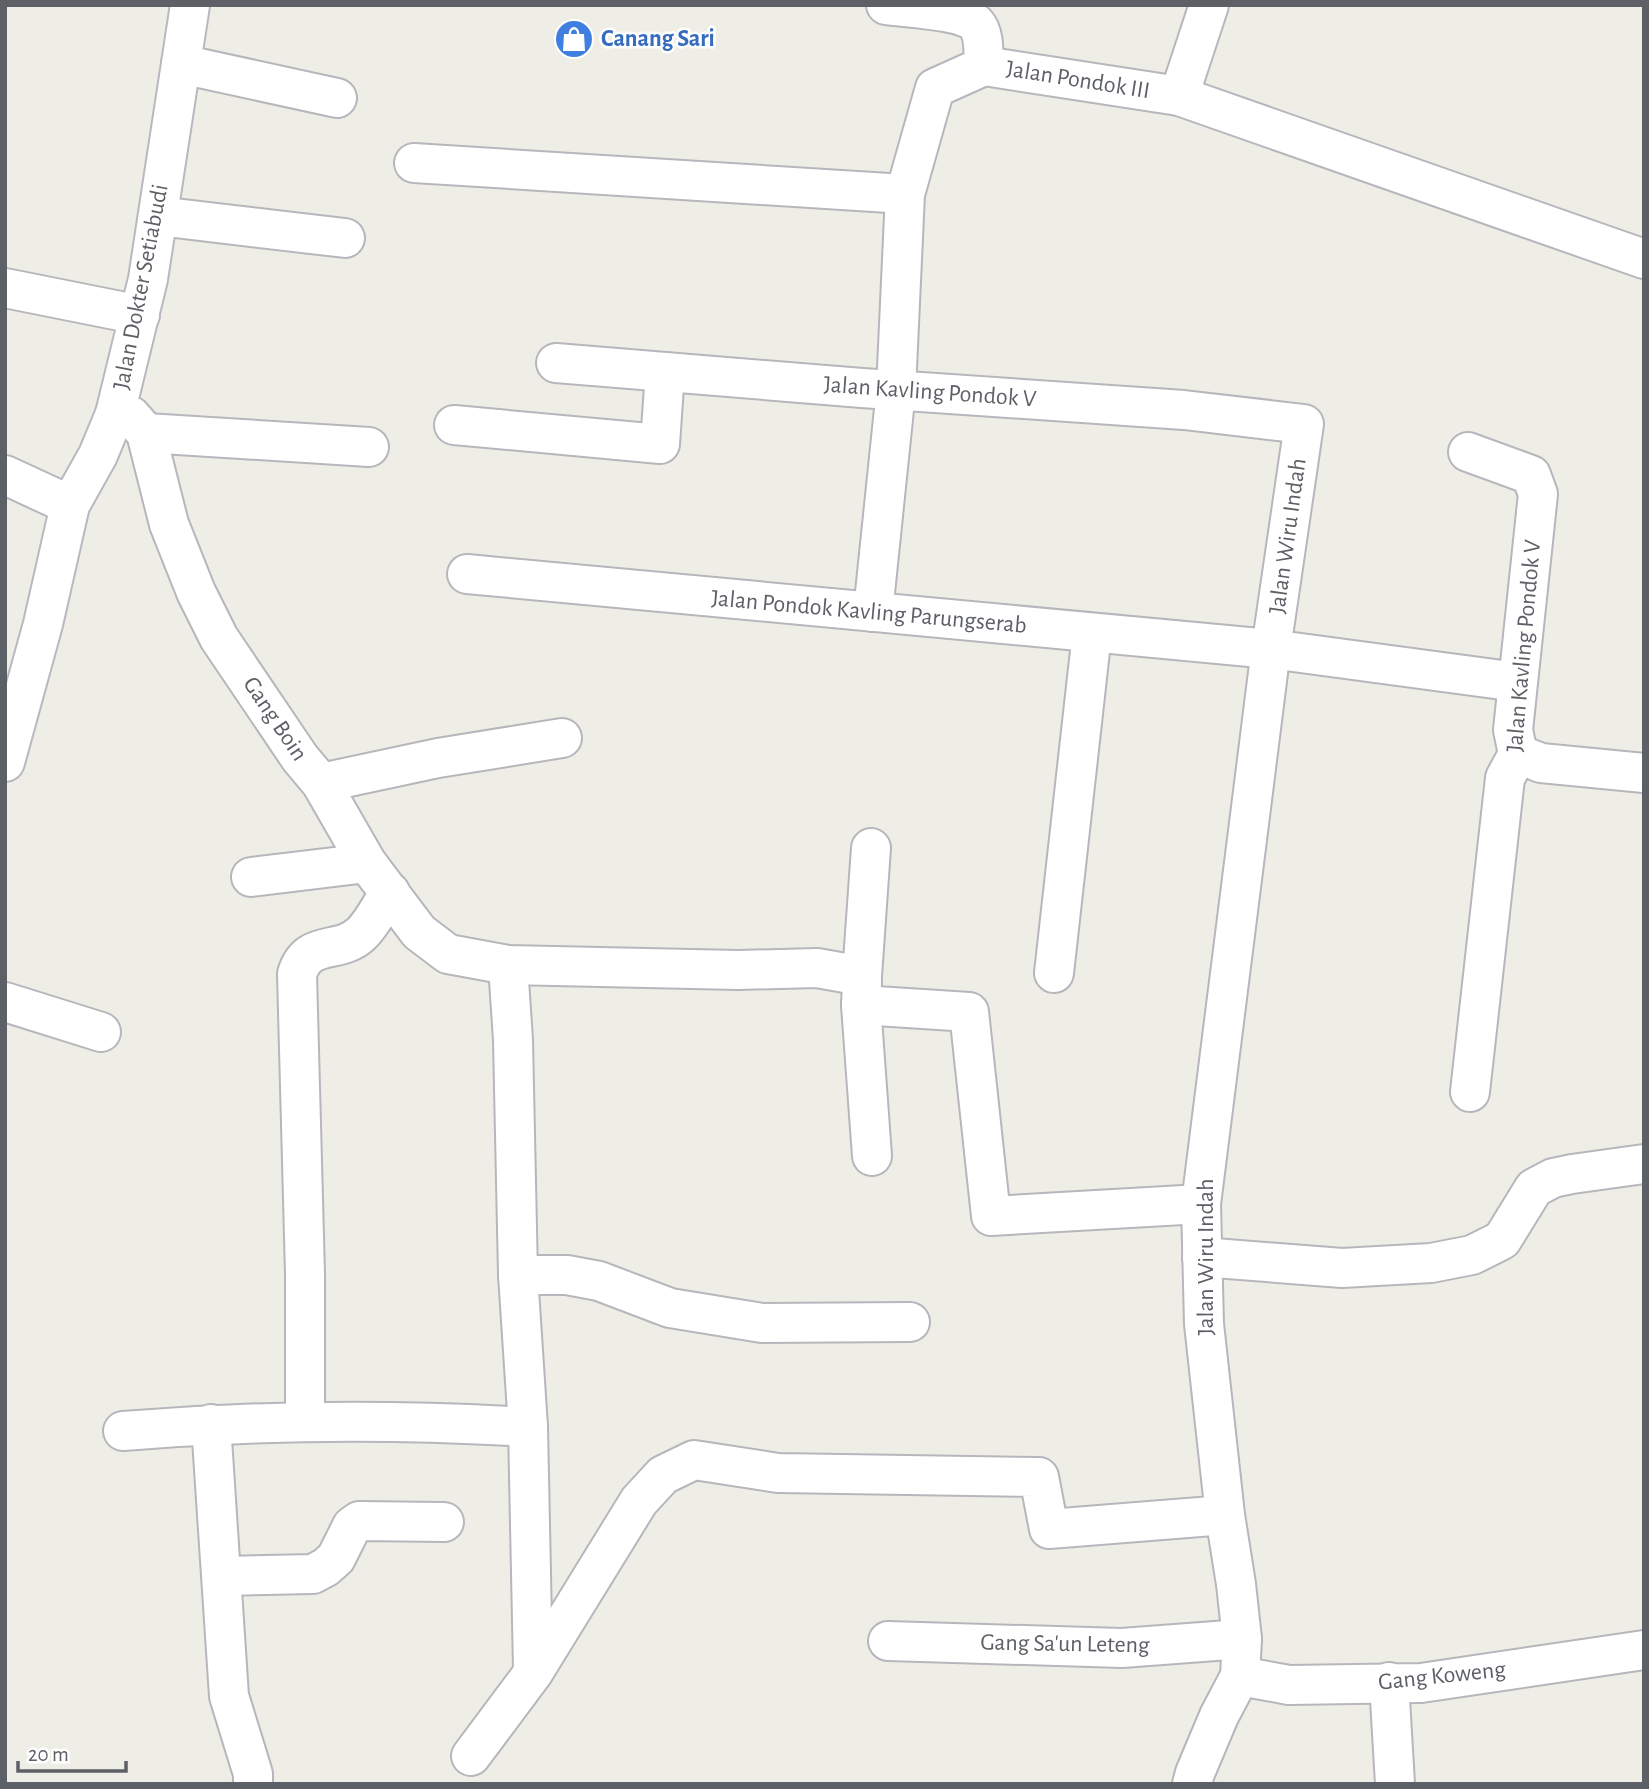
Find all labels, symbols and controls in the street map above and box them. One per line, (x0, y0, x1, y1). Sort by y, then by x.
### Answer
shop icon: Canang Sari (553, 18, 595, 60)
place label: Canang Sari (601, 27, 715, 51)
street label: Jalan Pondok III (1005, 57, 1151, 103)
street label: Jalan Dokter Setiabudi (109, 182, 173, 392)
street label: Jalan Kavling Pondok V (823, 373, 1037, 411)
street label: Jalan Wiru Indah (1265, 457, 1311, 615)
street label: Jalan Kavling Pondok V (1503, 538, 1545, 753)
street label: Jalan Pondok Kavling Parungserab (710, 586, 1028, 638)
street label: Gang Boin (238, 673, 312, 765)
street label: Jalan Wiru Indah (1194, 1179, 1218, 1335)
street label: Gang Sa'un Leteng (980, 1631, 1150, 1657)
street label: Gang Koweng (1377, 1657, 1507, 1695)
scale bar (18, 1730, 126, 1774)
text: 20 m (28, 1744, 69, 1765)

